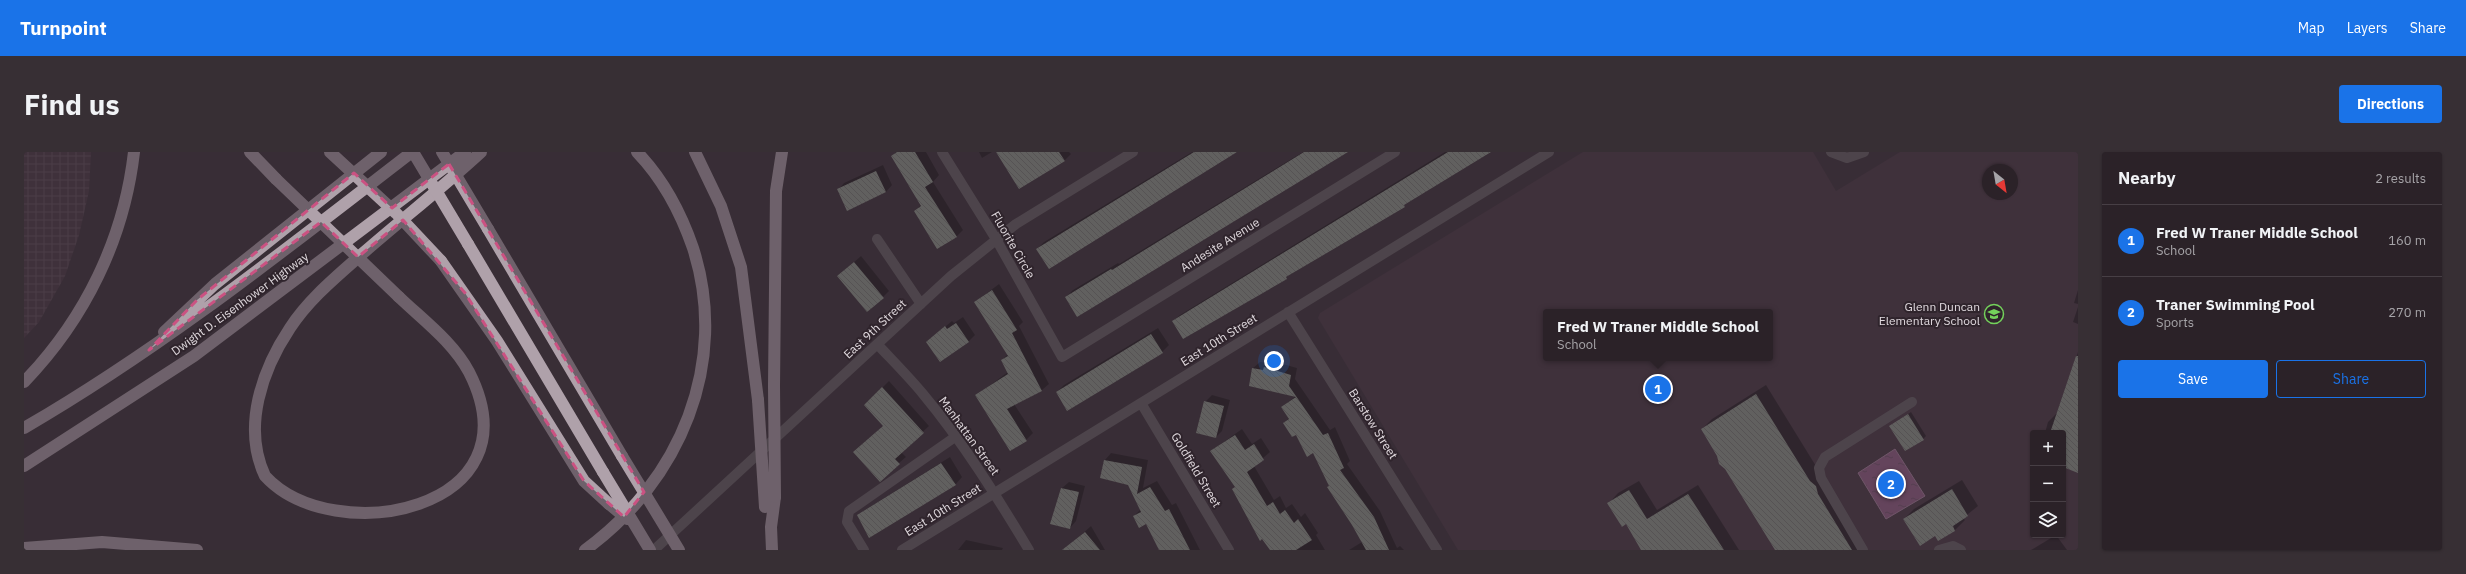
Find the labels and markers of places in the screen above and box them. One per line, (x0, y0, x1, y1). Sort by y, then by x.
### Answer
place label: Glenn Duncan Elementary School (1879, 299, 1980, 328)
school or university icon: Glenn Duncan Elementary School (1983, 303, 2005, 325)
pin: 1 (1645, 374, 1671, 404)
pin: 2 (1878, 469, 1904, 499)

